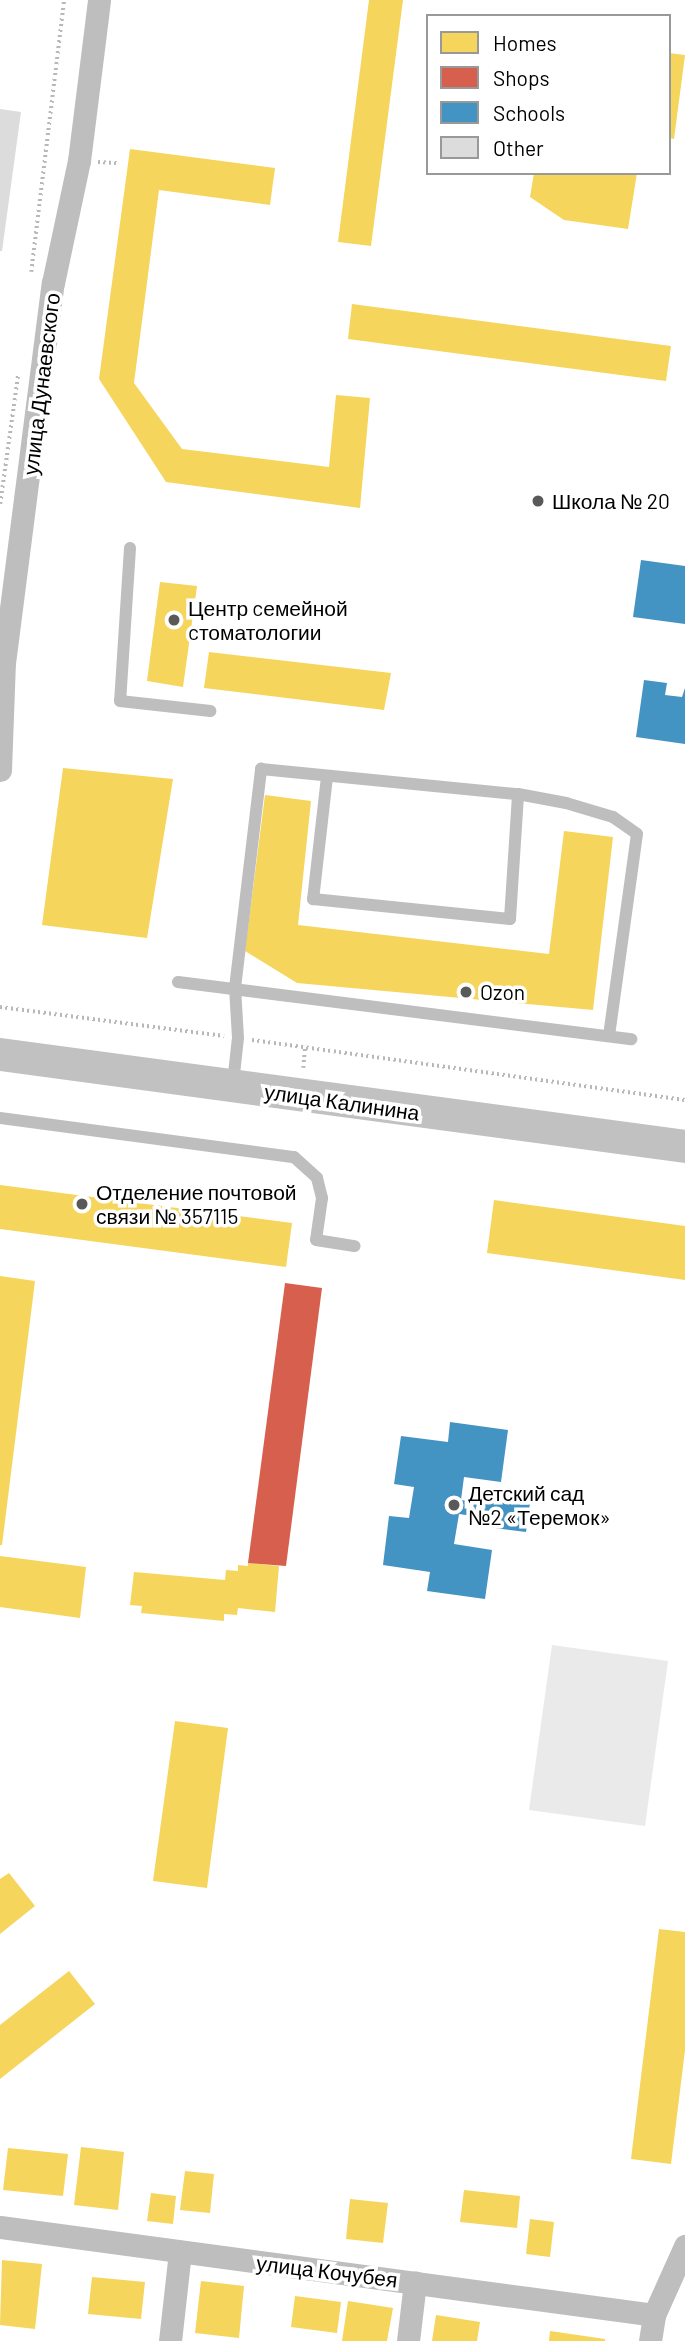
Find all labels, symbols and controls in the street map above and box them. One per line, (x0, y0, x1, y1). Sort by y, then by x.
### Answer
legend (426, 14, 671, 175)
text: Homes (493, 30, 557, 55)
text: Shops (493, 65, 550, 90)
text: Schools (493, 100, 565, 125)
text: Other (493, 135, 544, 160)
street label: улица Дунаевского (17, 291, 65, 477)
place label: Школа № 20 (552, 488, 670, 514)
marker: Школа № 20 (530, 493, 546, 509)
place label: Центр cемейной cтоматологии (188, 595, 348, 645)
marker: Центр cемейной cтоматологии (166, 612, 182, 628)
place label: Ozon (480, 979, 525, 1005)
marker: Ozon (458, 984, 474, 1000)
street label: улица Калинина (263, 1079, 421, 1125)
place label: Отделение почтовой связи № 357115 (96, 1179, 297, 1229)
marker: Отделение почтовой связи № 357115 (74, 1196, 90, 1212)
place label: Детский сад №2 «Теремок» (468, 1480, 611, 1530)
marker: Детский сад №2 «Теремок» (446, 1497, 462, 1513)
street label: улица Кочубея (255, 2250, 399, 2292)

